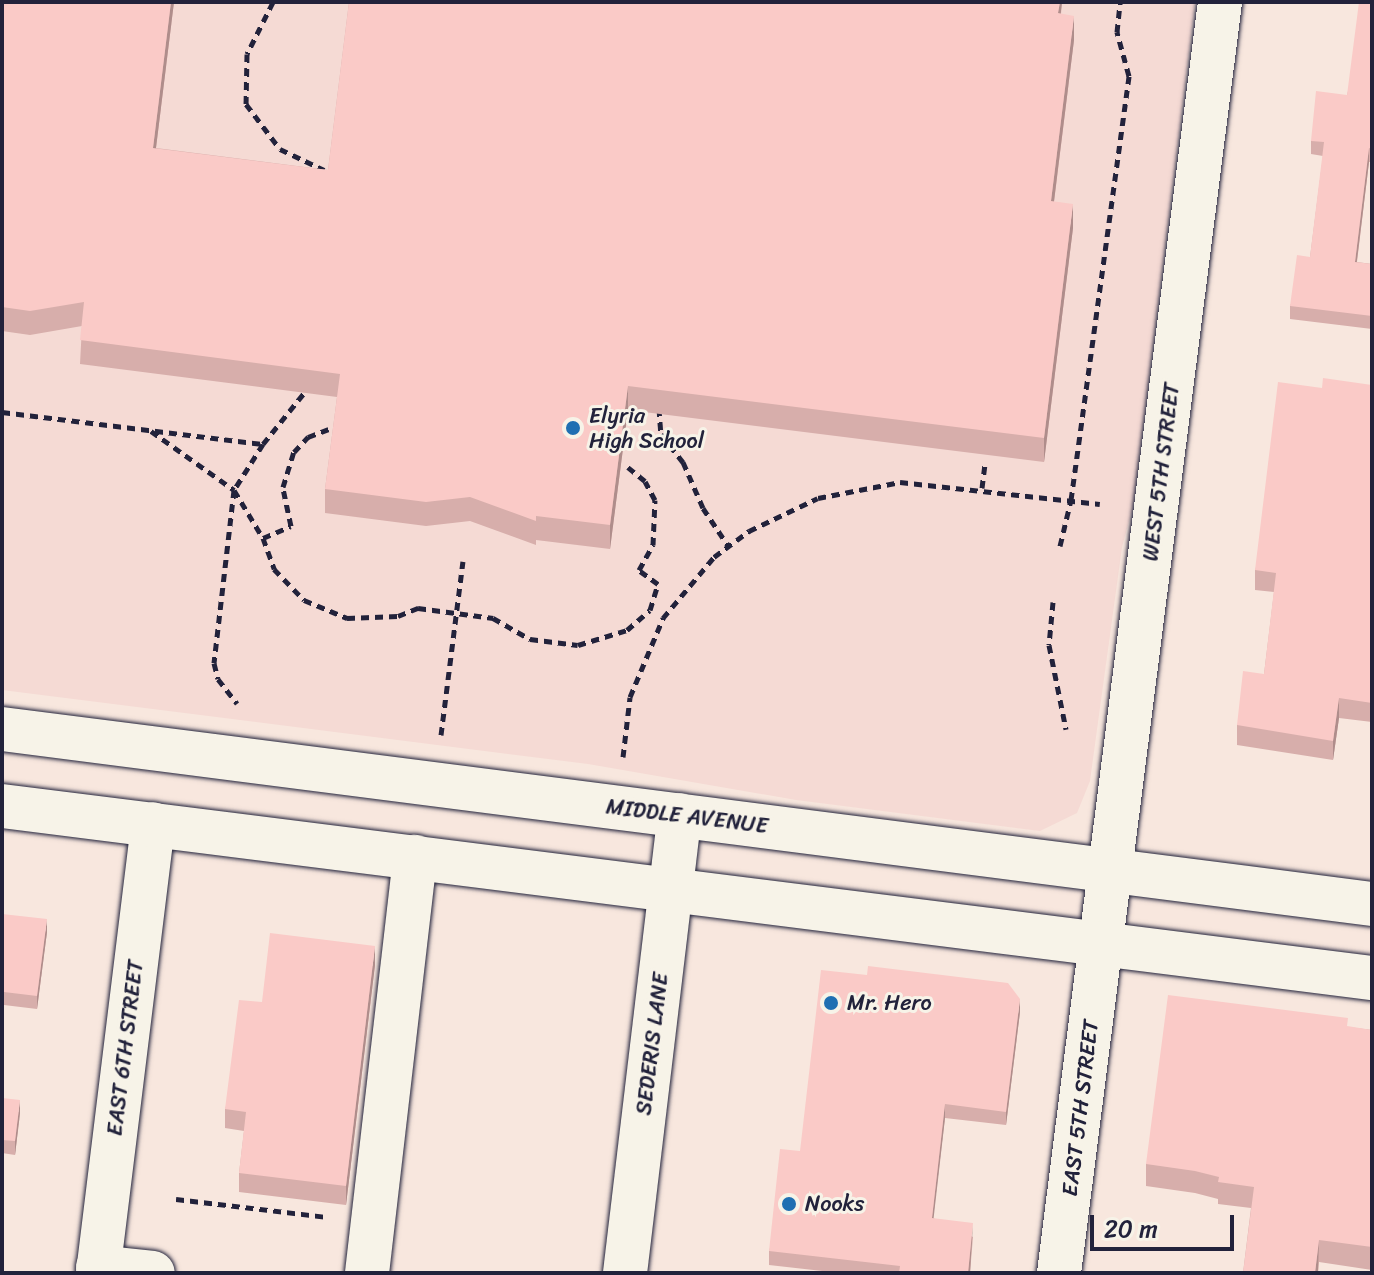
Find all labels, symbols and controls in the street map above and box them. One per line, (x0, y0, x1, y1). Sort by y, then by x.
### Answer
street label: WEST 5TH STREET (1137, 380, 1185, 564)
place label: Elyria High School (589, 402, 704, 454)
marker: Elyria High School (564, 419, 582, 437)
street label: MIDDLE AVENUE (605, 793, 769, 839)
street label: EAST 6TH STREET (101, 958, 149, 1138)
street label: SEDERIS LANE (630, 971, 674, 1117)
place label: Mr. Hero (847, 990, 932, 1016)
marker: Mr. Hero (822, 994, 840, 1012)
street label: EAST 5TH STREET (1056, 1017, 1104, 1199)
place label: Nooks (805, 1191, 864, 1217)
marker: Nooks (780, 1195, 798, 1213)
scale bar (1094, 1199, 1238, 1249)
text: 20 m (1104, 1208, 1158, 1250)

